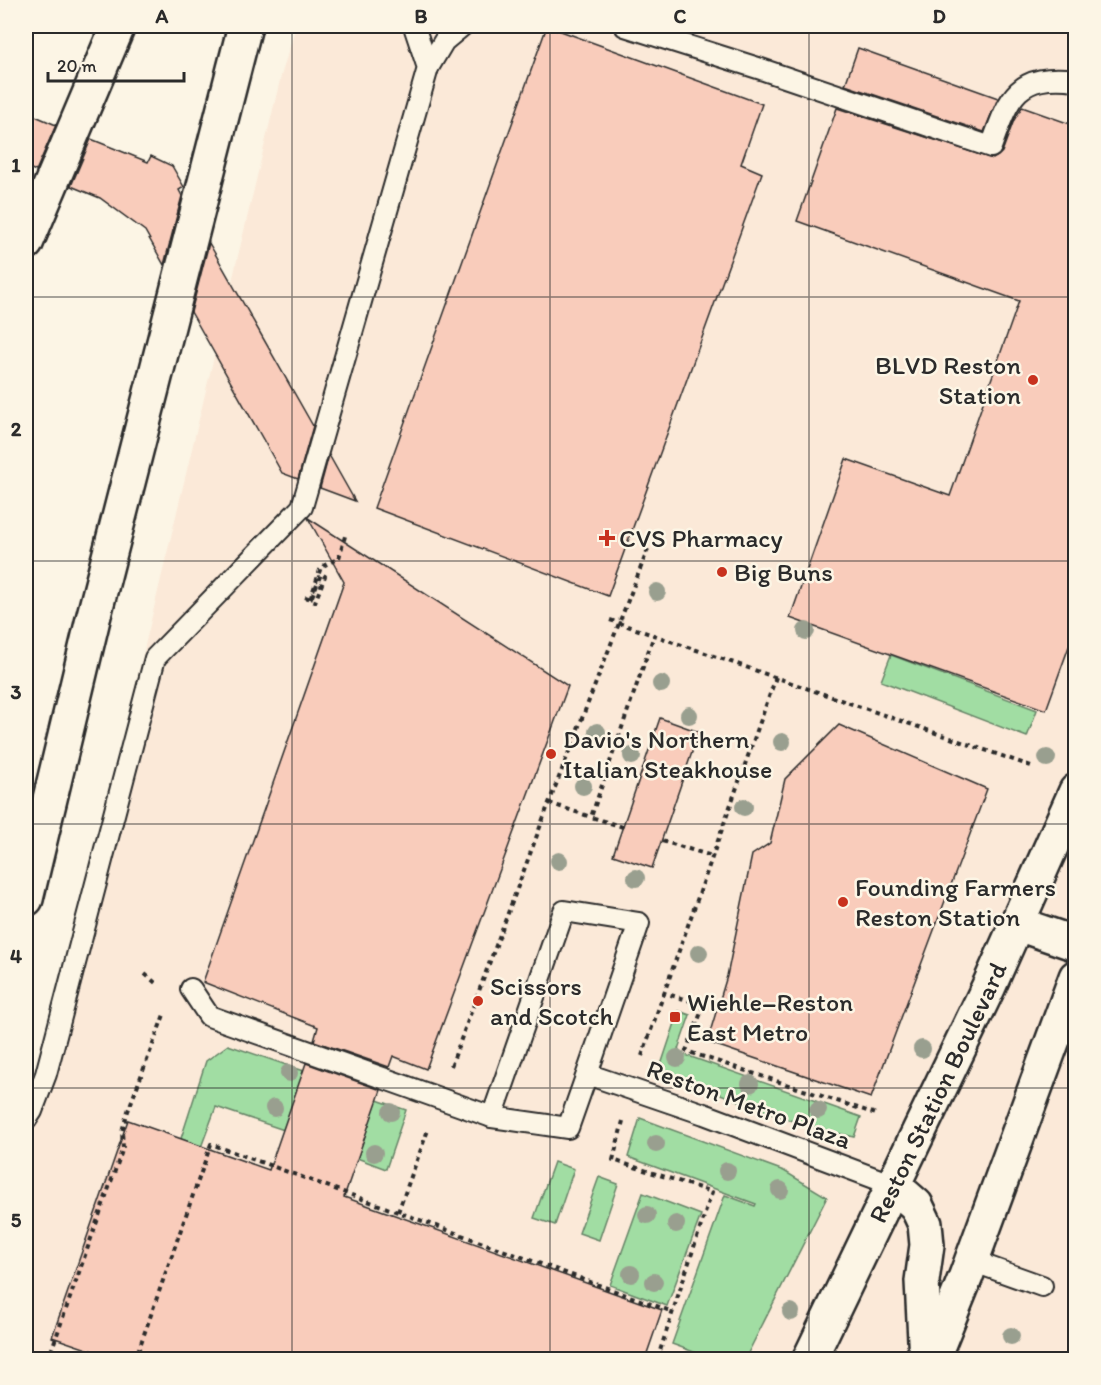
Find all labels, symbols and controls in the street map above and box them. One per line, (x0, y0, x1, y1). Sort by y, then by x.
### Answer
text: A (155, 4, 169, 28)
text: B (415, 4, 428, 28)
text: C (674, 4, 687, 28)
text: D (932, 4, 946, 28)
scale bar (48, 45, 184, 83)
text: 20 m (57, 55, 97, 77)
text: 1 (11, 153, 21, 177)
place label: BLVD Reston Station (875, 349, 1021, 411)
marker: BLVD Reston Station (1026, 373, 1040, 387)
text: 2 (11, 417, 22, 441)
place label: CVS Pharmacy (619, 522, 783, 554)
marker: CVS Pharmacy (600, 531, 614, 545)
place label: Big Buns (734, 556, 833, 588)
marker: Big Buns (715, 565, 729, 579)
text: 3 (11, 680, 22, 704)
place label: Davio's Northern Italian Steakhouse (563, 723, 772, 785)
marker: Davio's Northern Italian Steakhouse (544, 747, 558, 761)
place label: Founding Farmers Reston Station (855, 871, 1056, 933)
marker: Founding Farmers Reston Station (836, 895, 850, 909)
text: 4 (10, 944, 22, 968)
street label: Reston Station Boulevard (861, 956, 1014, 1228)
place label: Scissors and Scotch (490, 970, 614, 1032)
place label: Wiehle–Reston East Metro (687, 986, 853, 1048)
marker: Scissors and Scotch (471, 994, 485, 1008)
marker: Wiehle–Reston East Metro (668, 1010, 682, 1024)
street label: Reston Metro Plaza (642, 1052, 856, 1156)
text: 5 (11, 1208, 22, 1232)

